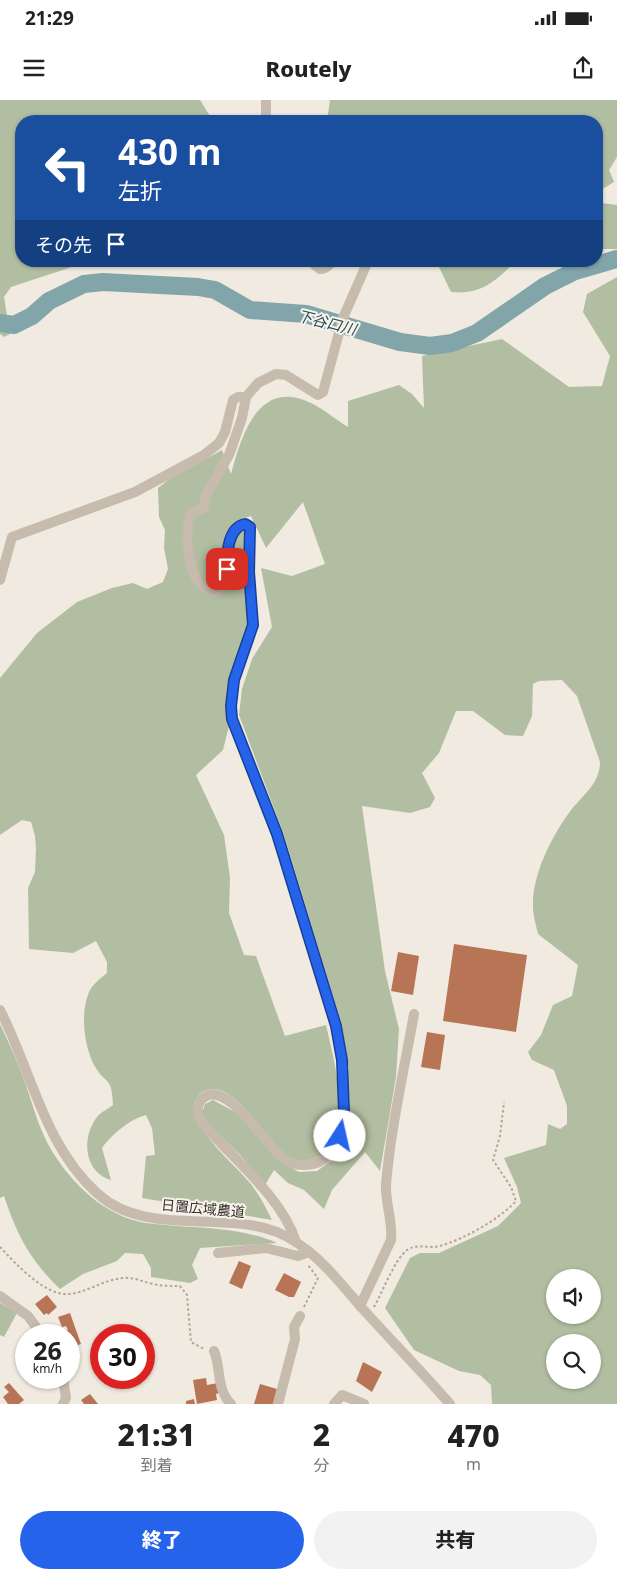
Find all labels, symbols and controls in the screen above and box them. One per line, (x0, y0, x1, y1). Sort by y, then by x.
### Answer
text: 21:29 (25, 5, 74, 31)
text: Routely (266, 53, 351, 83)
icon: menu (20, 54, 48, 82)
icon: share (569, 54, 597, 82)
text: 430 m (118, 128, 221, 175)
icon: left (35, 135, 100, 200)
text: 左折 (118, 175, 162, 205)
icon: arrive (102, 230, 130, 258)
text: その先 (35, 232, 92, 258)
water label: 下谷口川 (295, 305, 360, 339)
pin (206, 548, 248, 590)
icon: arrive (213, 555, 241, 583)
position arrow (313, 1109, 365, 1161)
street label: 日置広域農道 (160, 1195, 246, 1221)
map controls (546, 1269, 601, 1389)
button: sound (546, 1269, 601, 1324)
speed limit sign: 30 (90, 1324, 155, 1389)
text: 26 (33, 1333, 62, 1367)
button: search (546, 1334, 601, 1389)
text: km/h (33, 1360, 62, 1377)
text: 21:31 (117, 1414, 195, 1455)
text: 2 (313, 1414, 330, 1455)
text: 470 (448, 1415, 500, 1456)
text: m (466, 1453, 481, 1475)
text: 到着 (140, 1454, 172, 1476)
text: 分 (313, 1454, 329, 1476)
button: 終了 (20, 1511, 304, 1569)
button: 共有 (314, 1511, 597, 1569)

